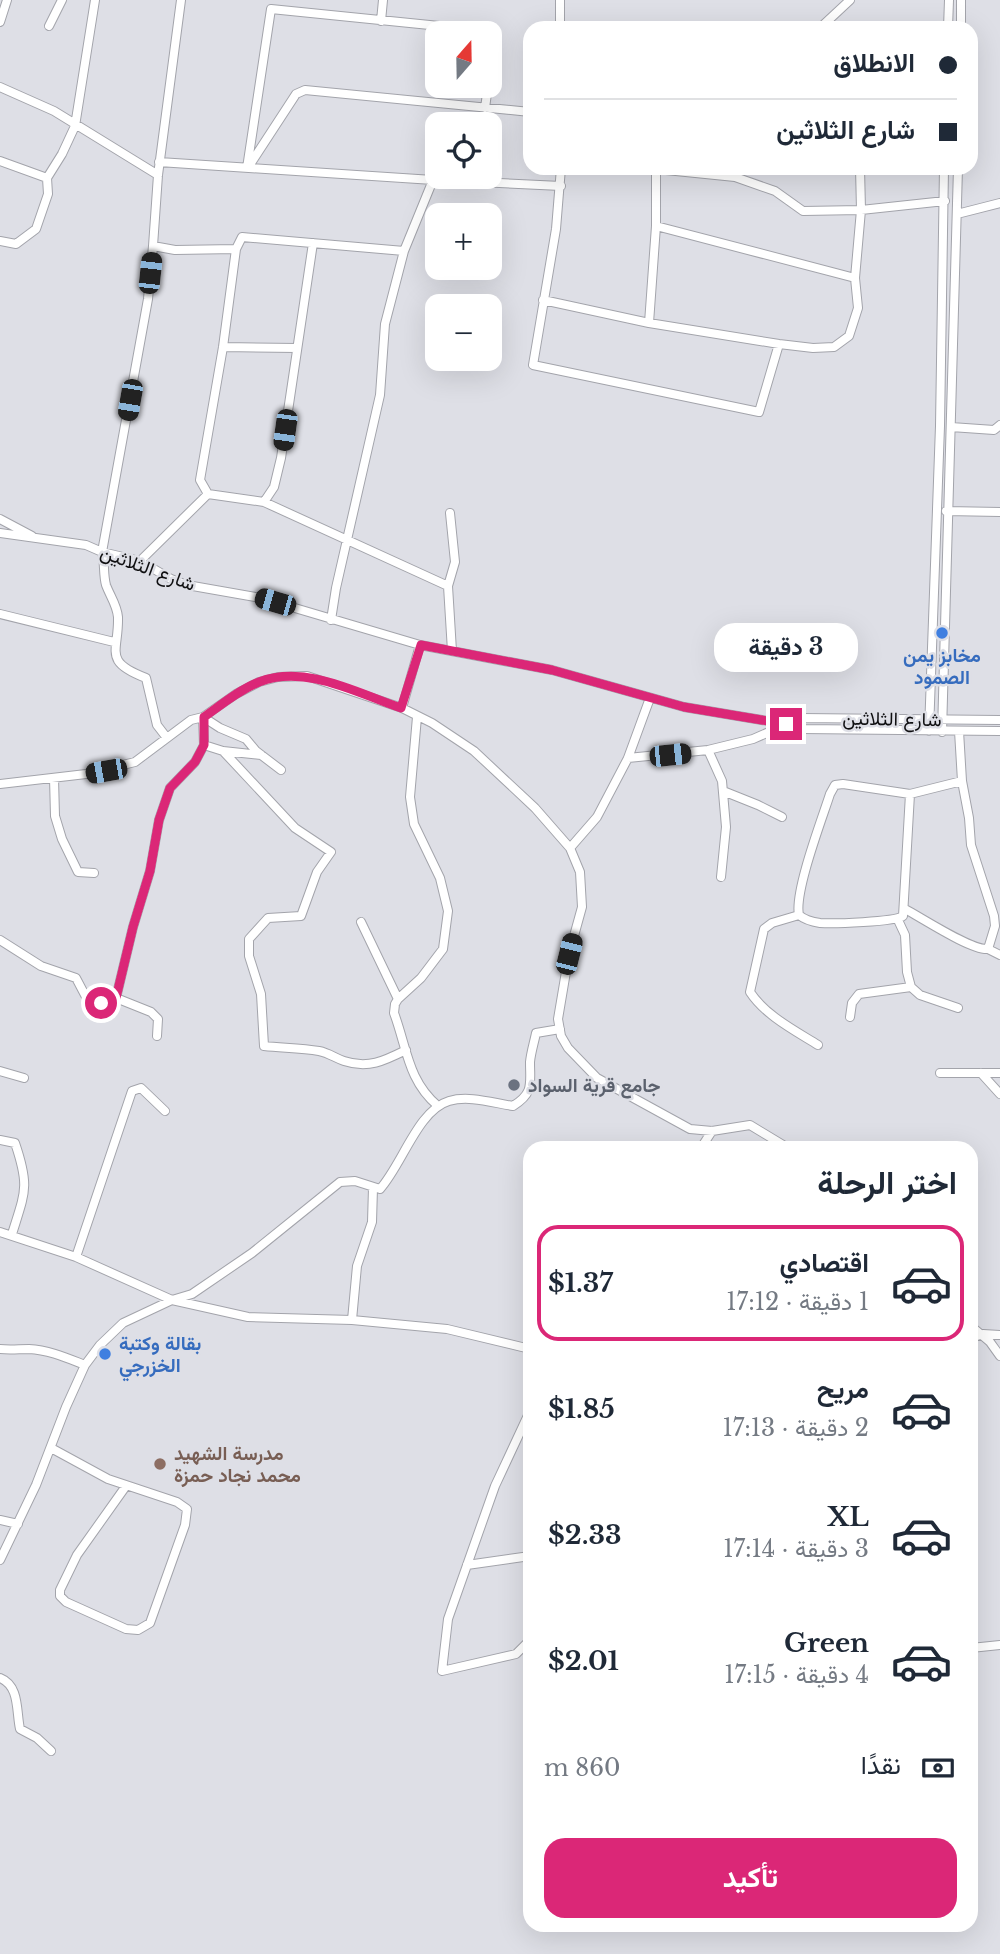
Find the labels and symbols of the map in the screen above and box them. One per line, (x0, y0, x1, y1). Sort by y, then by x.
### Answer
north arrow (425, 21, 502, 98)
car (138, 251, 163, 295)
car (117, 377, 144, 423)
car (272, 408, 299, 452)
street label: شارع الثلاثين (97, 540, 199, 597)
car (252, 586, 299, 618)
callout: 3 دقيقة (714, 622, 858, 672)
marker: مخابز يمن الصمود (934, 625, 950, 641)
place label: مخابز يمن الصمود (903, 644, 981, 690)
street label: شارع الثلاثين (842, 707, 942, 732)
route end (770, 708, 802, 740)
car (649, 742, 692, 768)
car (84, 757, 129, 785)
car (554, 931, 585, 977)
route start (85, 987, 117, 1019)
place label: جامع قرية السواد (528, 1074, 661, 1099)
marker: جامع قرية السواد (506, 1077, 522, 1093)
place label: بقالة وكتبة الخزرجي (119, 1332, 201, 1382)
marker: بقالة وكتبة الخزرجي (97, 1346, 113, 1362)
place label: مدرسة الشهيد محمد نجاد حمزة (174, 1442, 301, 1488)
marker: مدرسة الشهيد محمد نجاد حمزة (152, 1456, 168, 1472)

